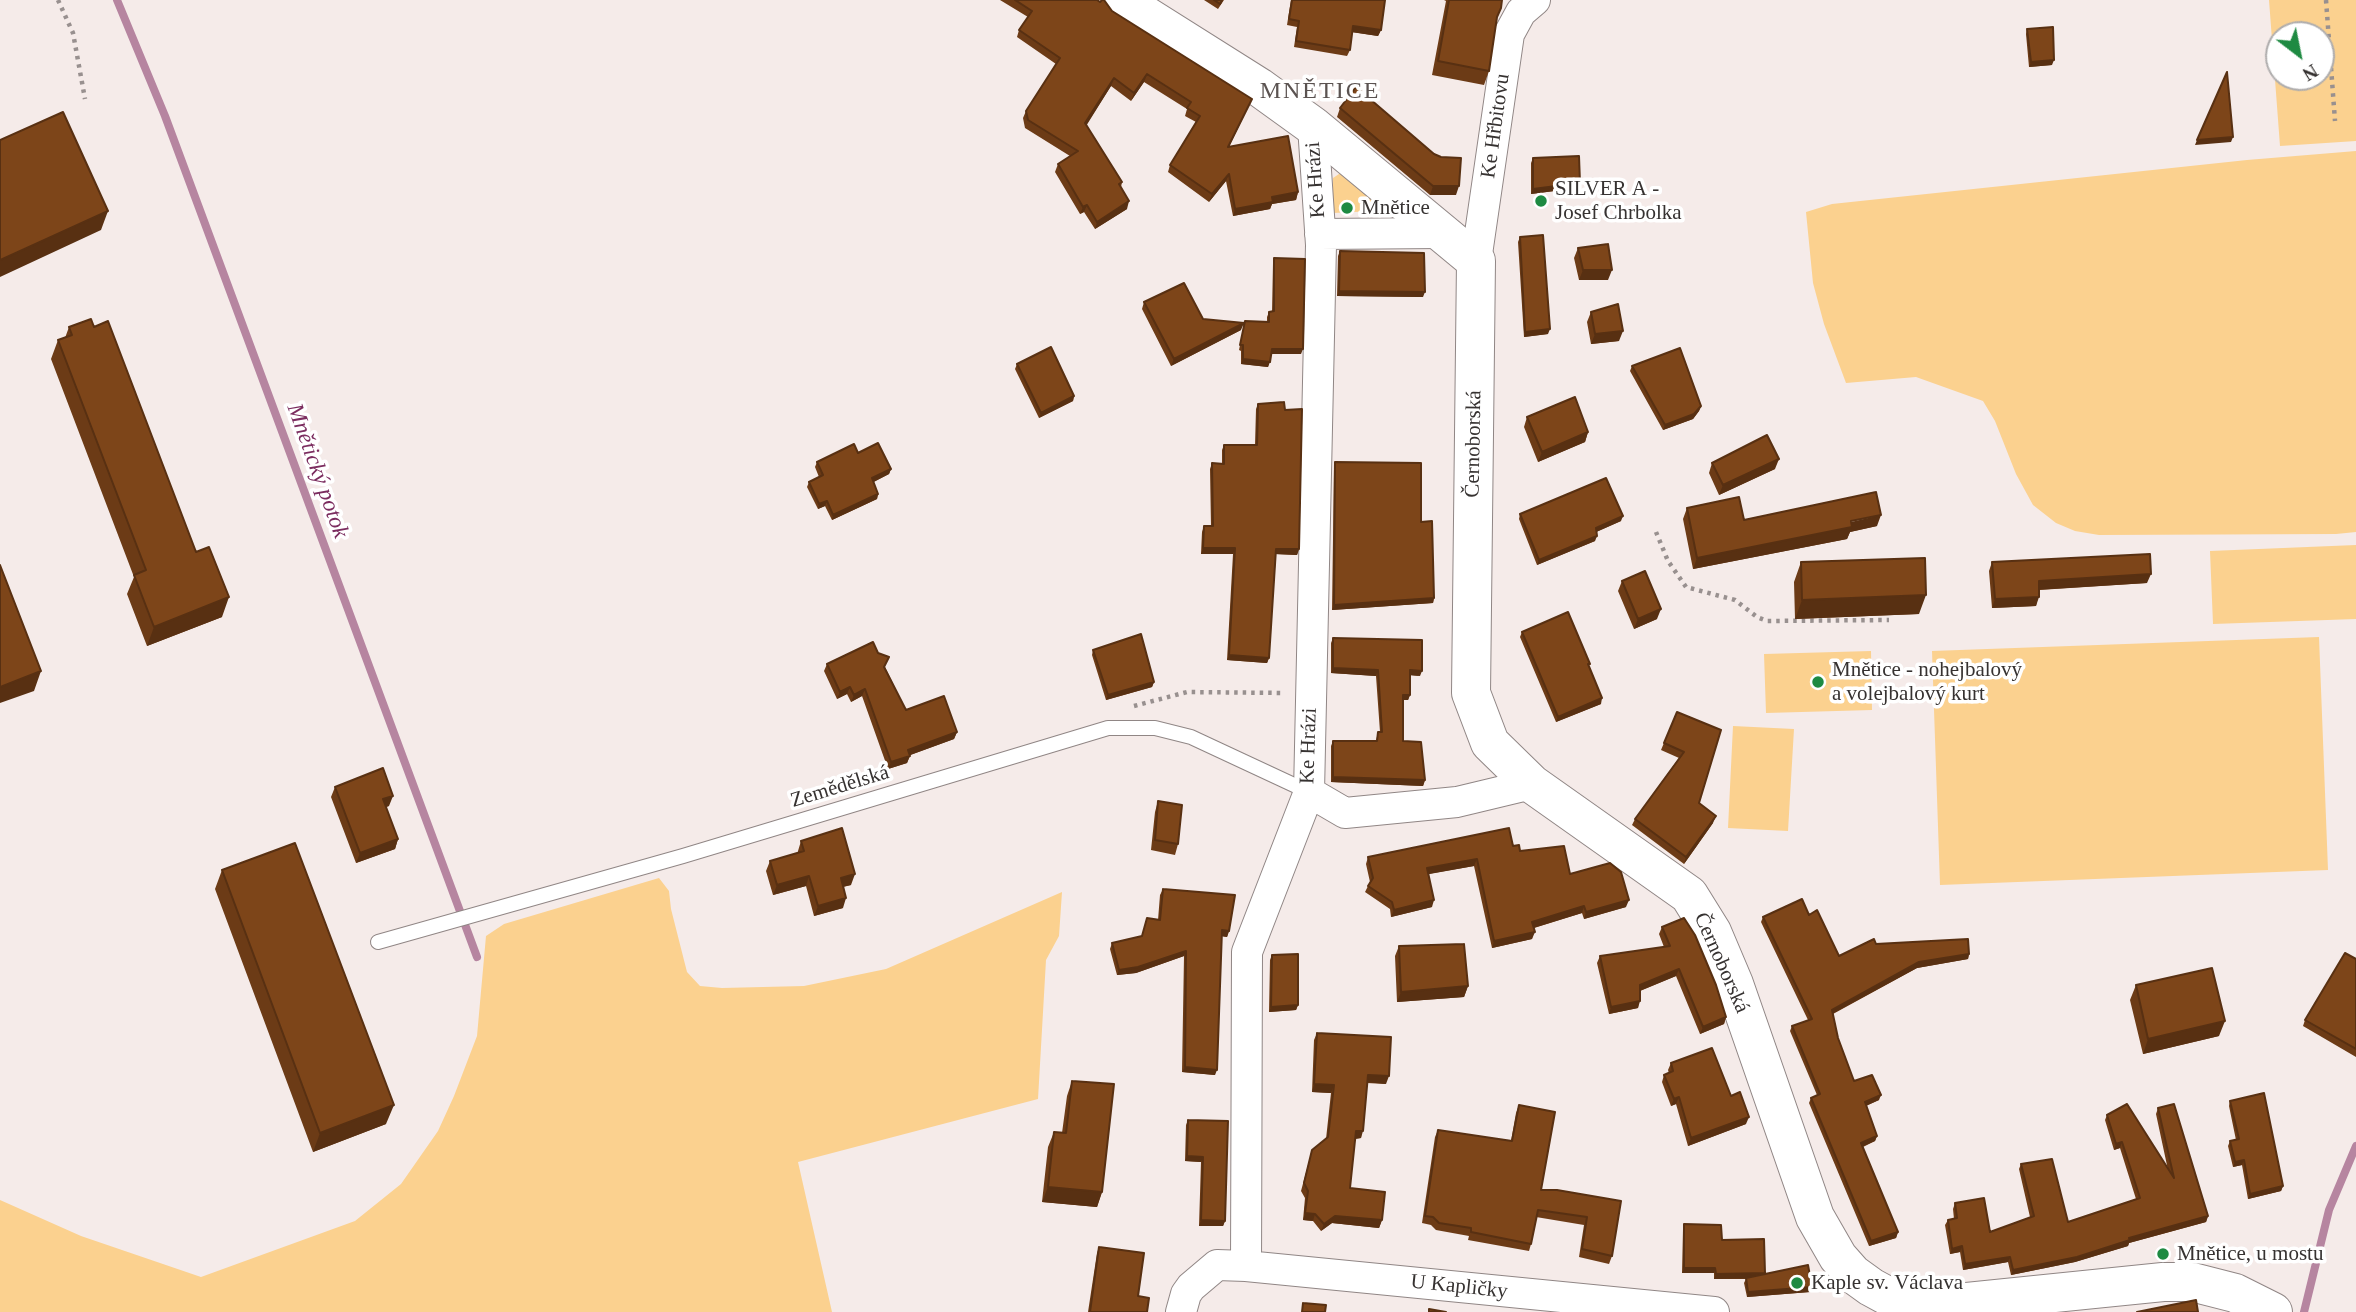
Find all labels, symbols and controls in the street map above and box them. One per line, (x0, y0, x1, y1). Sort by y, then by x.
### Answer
north arrow (2265, 21, 2335, 91)
text: N (2299, 60, 2322, 85)
street label: Ke Hřbitovu (1476, 72, 1516, 180)
district label: MNĚTICE (1261, 78, 1379, 106)
street label: Ke Hrázi (1301, 141, 1331, 219)
place label: SILVER A - Josef Chrbolka (1555, 176, 1682, 226)
marker: SILVER A - Josef Chrbolka (1533, 193, 1549, 209)
place label: Mnětice (1361, 195, 1430, 221)
marker: Mnětice (1339, 200, 1355, 216)
street label: Černoborská (1460, 390, 1488, 498)
water label: Mnětický potok (280, 400, 354, 542)
place label: Mnětice - nohejbalový a volejbalový kurt (1832, 657, 2022, 707)
marker: Mnětice - nohejbalový a volejbalový kurt (1810, 674, 1826, 690)
street label: Ke Hrázi (1295, 707, 1323, 785)
street label: Zemědělská (788, 760, 892, 814)
street label: Černoborská (1688, 909, 1754, 1017)
place label: Mnětice, u mostu (2177, 1241, 2323, 1267)
marker: Mnětice, u mostu (2155, 1246, 2171, 1262)
street label: U Kapličky (1409, 1269, 1509, 1305)
place label: Kaple sv. Václava (1811, 1270, 1963, 1296)
marker: Kaple sv. Václava (1789, 1275, 1805, 1291)

